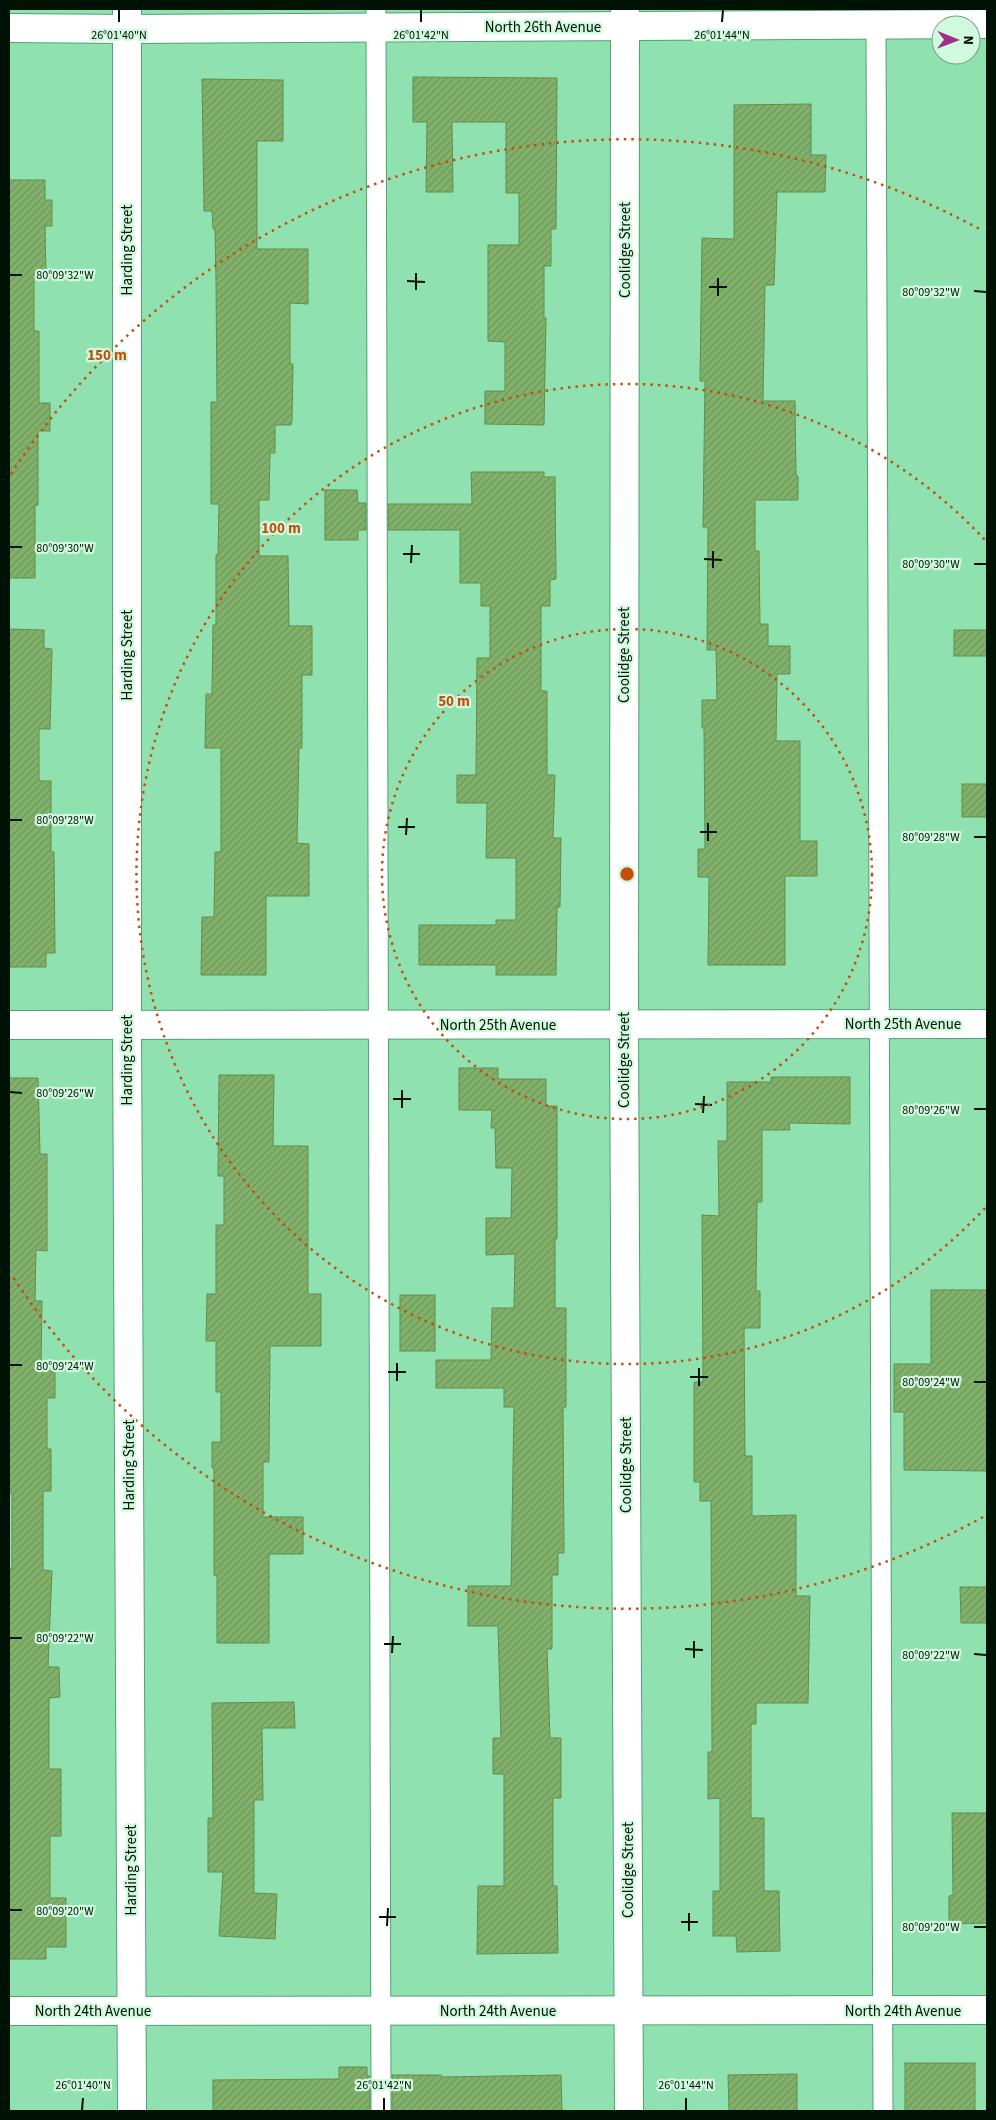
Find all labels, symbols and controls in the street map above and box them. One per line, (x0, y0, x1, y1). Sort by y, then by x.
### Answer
north arrow (931, 15, 981, 65)
street label: North 26th Avenue (485, 17, 601, 38)
text: 26°01'40"N (91, 27, 147, 44)
text: 26°01'42"N (393, 27, 449, 44)
text: 26°01'44"N (694, 27, 750, 44)
text: N (958, 35, 978, 45)
street label: Coolidge Street (615, 202, 636, 298)
street label: Harding Street (117, 205, 138, 295)
text: 80°09'32"W (36, 267, 94, 284)
text: 80°09'32"W (902, 284, 960, 301)
text: 150 m (87, 345, 127, 366)
text: 100 m (261, 518, 301, 539)
text: 80°09'30"W (36, 540, 94, 557)
text: 80°09'30"W (902, 556, 960, 573)
street label: Coolidge Street (614, 607, 635, 703)
street label: Harding Street (117, 610, 138, 700)
text: 50 m (438, 691, 470, 712)
text: 80°09'28"W (36, 812, 94, 829)
text: 80°09'28"W (902, 829, 960, 846)
centre of rings (618, 865, 636, 883)
street label: Coolidge Street (614, 1012, 635, 1108)
street label: North 25th Avenue (845, 1014, 961, 1035)
street label: Harding Street (117, 1015, 138, 1105)
street label: North 25th Avenue (440, 1015, 556, 1036)
text: 80°09'26"W (36, 1085, 94, 1102)
text: 80°09'26"W (902, 1102, 960, 1119)
text: 80°09'24"W (36, 1358, 94, 1375)
text: 80°09'24"W (902, 1374, 960, 1391)
street label: Coolidge Street (616, 1417, 637, 1513)
street label: Harding Street (119, 1420, 140, 1510)
text: 80°09'22"W (36, 1630, 94, 1647)
text: 80°09'22"W (902, 1647, 960, 1664)
street label: Coolidge Street (618, 1822, 639, 1918)
street label: Harding Street (121, 1825, 142, 1915)
text: 80°09'20"W (36, 1903, 94, 1920)
text: 80°09'20"W (902, 1919, 960, 1936)
street label: North 24th Avenue (35, 2001, 151, 2022)
street label: North 24th Avenue (440, 2001, 556, 2022)
street label: North 24th Avenue (845, 2001, 961, 2022)
text: 26°01'40"N (55, 2077, 111, 2094)
text: 26°01'42"N (356, 2077, 412, 2094)
text: 26°01'44"N (658, 2077, 714, 2094)

